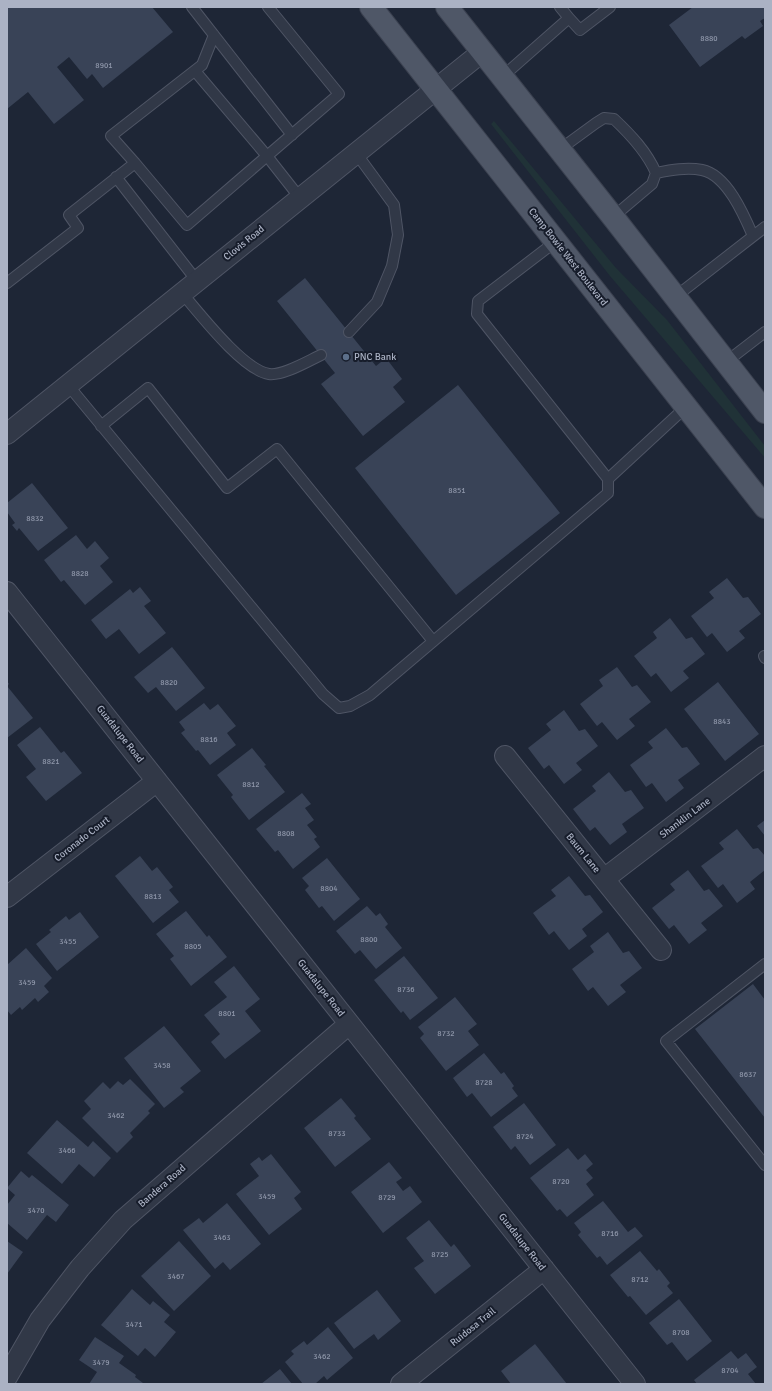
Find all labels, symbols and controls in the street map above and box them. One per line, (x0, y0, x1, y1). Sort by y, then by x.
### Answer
house number: 8880 (700, 33, 718, 43)
house number: 8901 (95, 60, 113, 70)
street label: Camp Bowie West Boulevard (526, 206, 610, 308)
street label: Clovis Road (221, 223, 267, 263)
place label: PNC Bank (354, 351, 396, 363)
marker: PNC Bank (341, 352, 351, 362)
house number: 8851 (448, 485, 466, 495)
house number: 8832 (26, 513, 44, 523)
house number: 8828 (71, 568, 89, 578)
house number: 8820 (160, 677, 178, 687)
street label: Guadalupe Road (94, 703, 146, 765)
house number: 8843 (713, 716, 731, 726)
house number: 8816 (200, 734, 218, 744)
house number: 8821 (42, 756, 60, 766)
house number: 8812 (242, 779, 260, 789)
street label: Shanklin Lane (657, 795, 713, 841)
street label: Coronado Court (52, 813, 113, 864)
house number: 8808 (277, 828, 295, 838)
street label: Baum Lane (563, 831, 603, 875)
house number: 8804 (320, 883, 338, 893)
house number: 8813 (144, 891, 162, 901)
house number: 8800 (360, 934, 378, 944)
house number: 3455 (59, 936, 77, 946)
house number: 8805 (184, 941, 202, 951)
street label: Guadalupe Road (295, 957, 347, 1019)
house number: 3459 (18, 977, 36, 987)
house number: 8736 (397, 984, 415, 994)
house number: 8801 (218, 1008, 236, 1018)
house number: 8732 (437, 1028, 455, 1038)
house number: 3458 (153, 1060, 171, 1070)
house number: 8637 (739, 1069, 757, 1079)
house number: 8728 (475, 1077, 493, 1087)
house number: 3462 (107, 1110, 125, 1120)
house number: 8733 (328, 1128, 346, 1138)
house number: 8724 (516, 1131, 534, 1141)
house number: 3466 (58, 1145, 76, 1155)
street label: Bandera Road (136, 1162, 188, 1210)
house number: 8720 (552, 1176, 570, 1186)
house number: 3459 (258, 1191, 276, 1201)
house number: 8729 (378, 1192, 396, 1202)
house number: 3470 (27, 1205, 45, 1215)
street label: Guadalupe Road (496, 1211, 548, 1273)
house number: 8716 (601, 1228, 619, 1238)
house number: 3463 (213, 1232, 231, 1242)
house number: 8725 (431, 1249, 449, 1259)
house number: 3467 (167, 1271, 185, 1281)
house number: 8712 (631, 1274, 649, 1284)
street label: Ruidosa Trail (448, 1305, 498, 1349)
house number: 3471 (125, 1319, 143, 1329)
house number: 8708 (672, 1327, 690, 1337)
house number: 3462 (313, 1351, 331, 1361)
house number: 3479 (92, 1357, 110, 1367)
house number: 8704 (721, 1365, 739, 1375)

